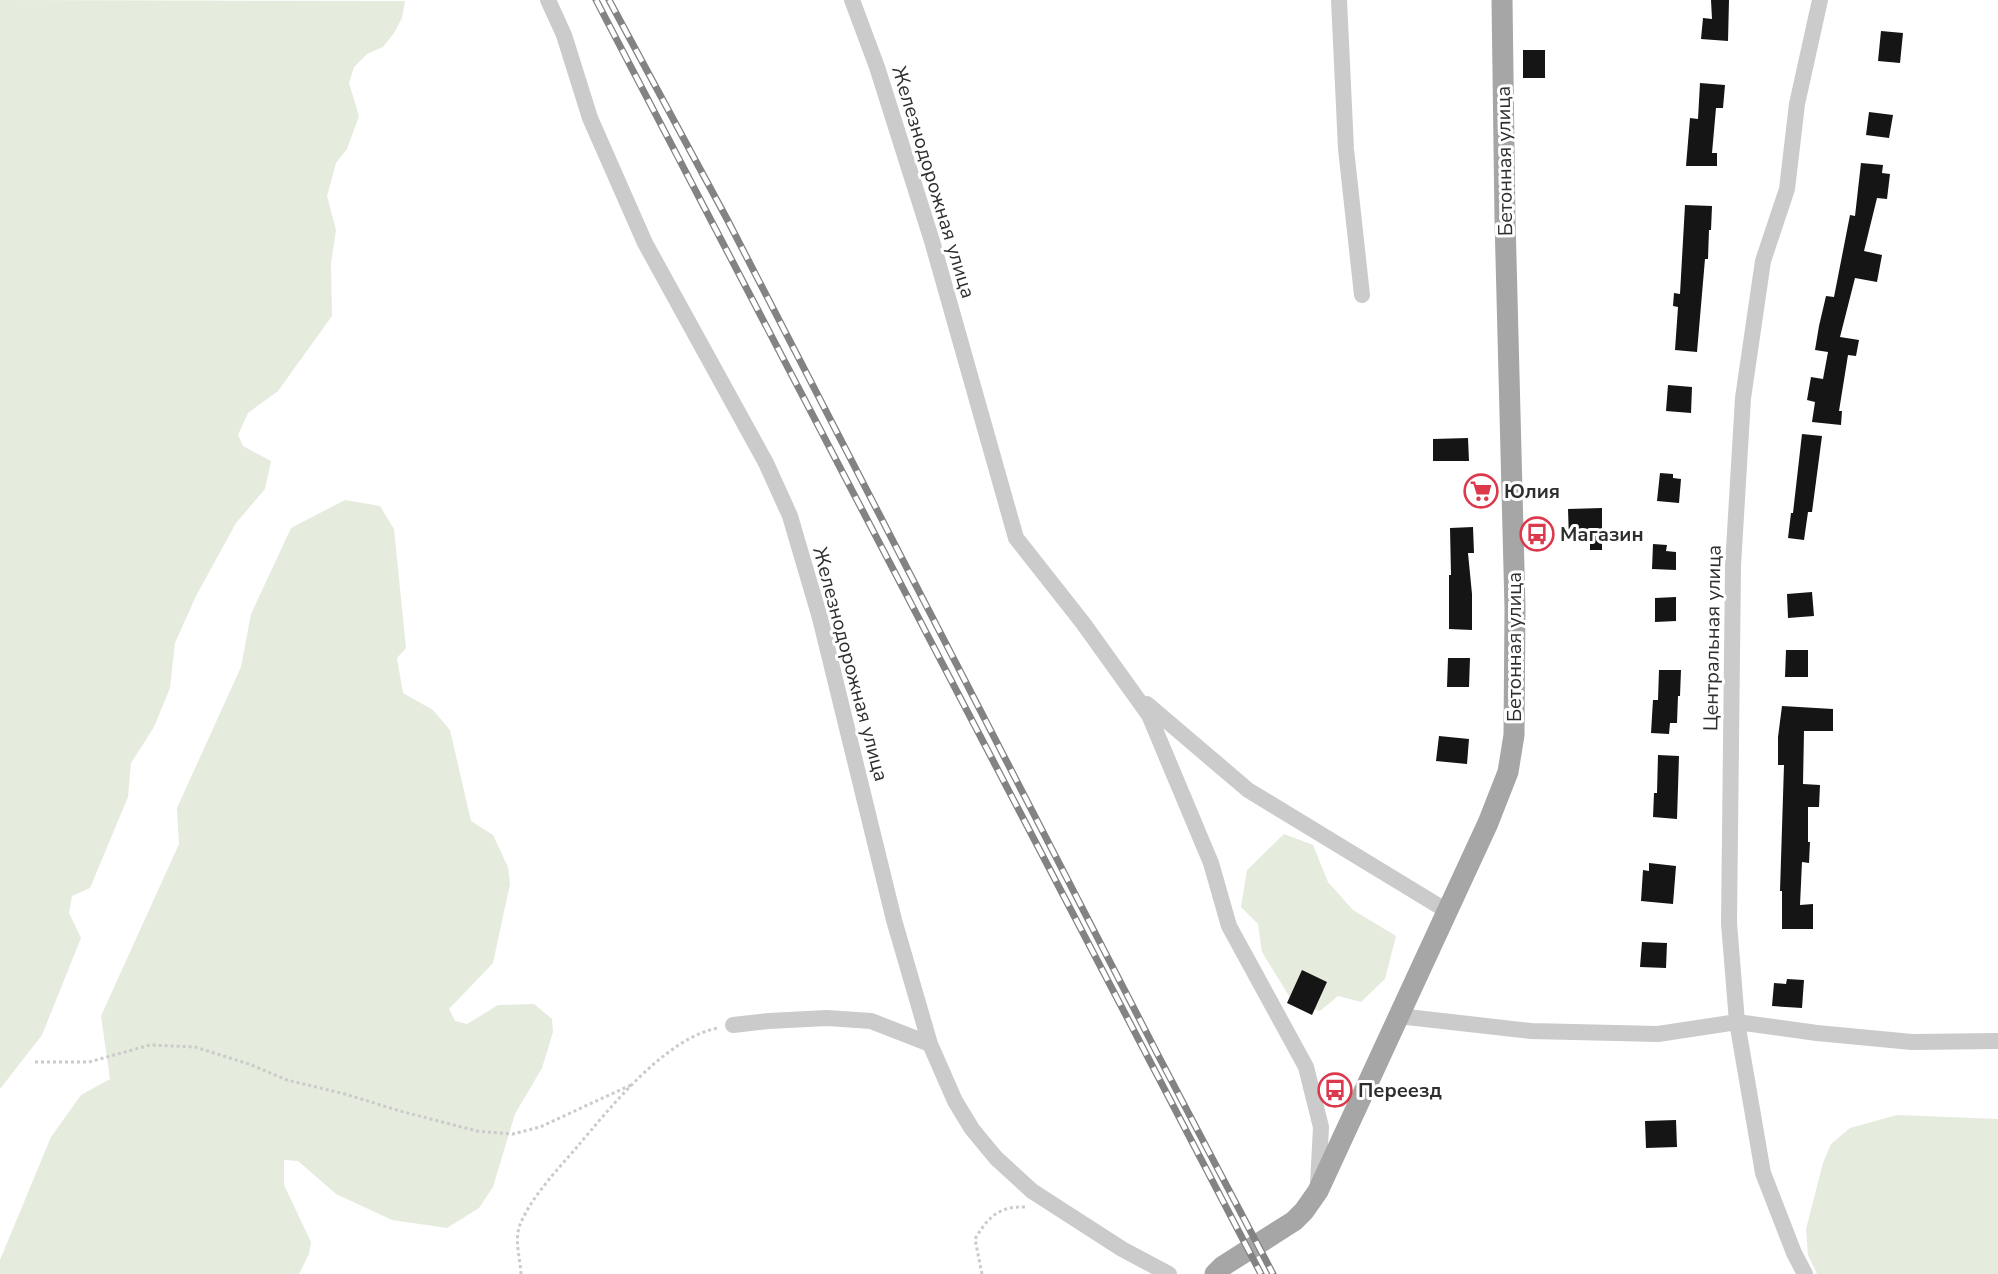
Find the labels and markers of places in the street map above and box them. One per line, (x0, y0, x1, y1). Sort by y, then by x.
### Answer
supermarket icon: Юлия (1463, 473, 1499, 509)
place label: Юлия (1504, 478, 1560, 505)
bus stop icon: Магазин (1519, 516, 1555, 552)
place label: Магазин (1560, 521, 1644, 548)
bus stop icon: Переезд (1317, 1072, 1353, 1108)
place label: Переезд (1358, 1077, 1442, 1104)

